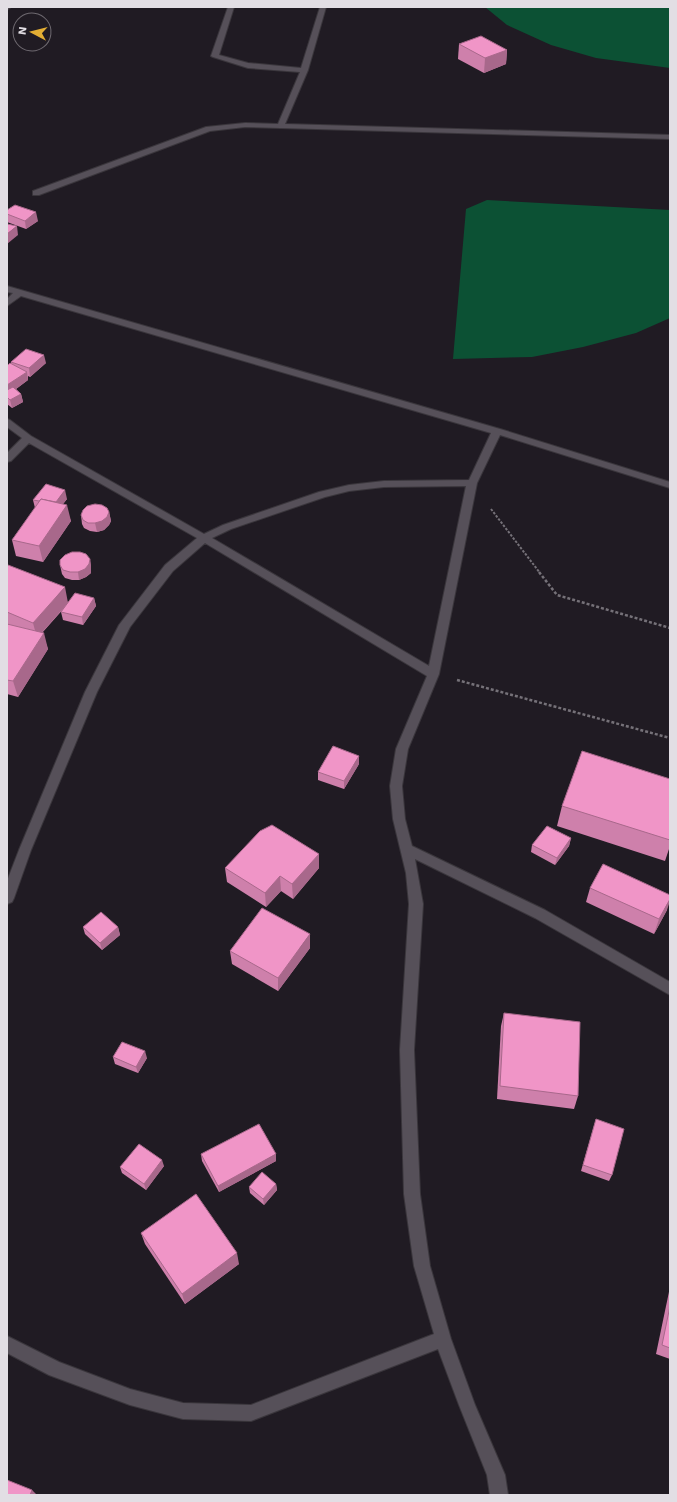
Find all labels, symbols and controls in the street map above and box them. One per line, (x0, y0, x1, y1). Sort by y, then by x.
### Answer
north arrow (12, 12, 52, 52)
text: N (16, 26, 30, 36)

